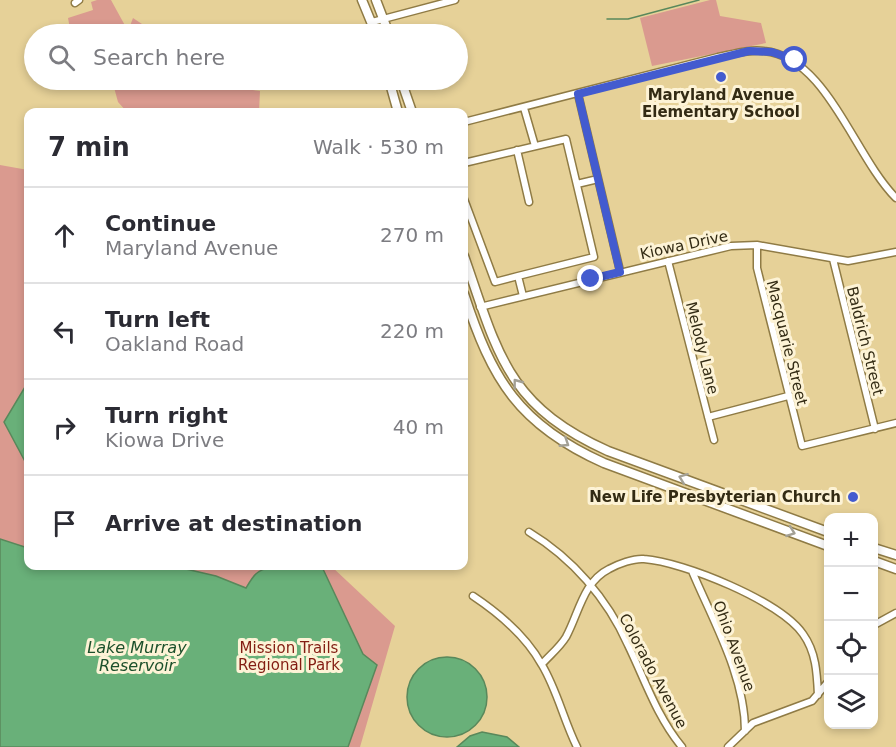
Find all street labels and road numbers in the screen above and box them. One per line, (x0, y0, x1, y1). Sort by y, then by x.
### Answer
street label: Kiowa Drive (638, 227, 730, 263)
street label: Macquarie Street (763, 278, 811, 408)
street label: Baldrich Street (843, 285, 887, 397)
street label: Melody Lane (682, 300, 722, 396)
street label: Ohio Avenue (709, 598, 759, 694)
street label: Colorado Avenue (615, 610, 691, 732)

